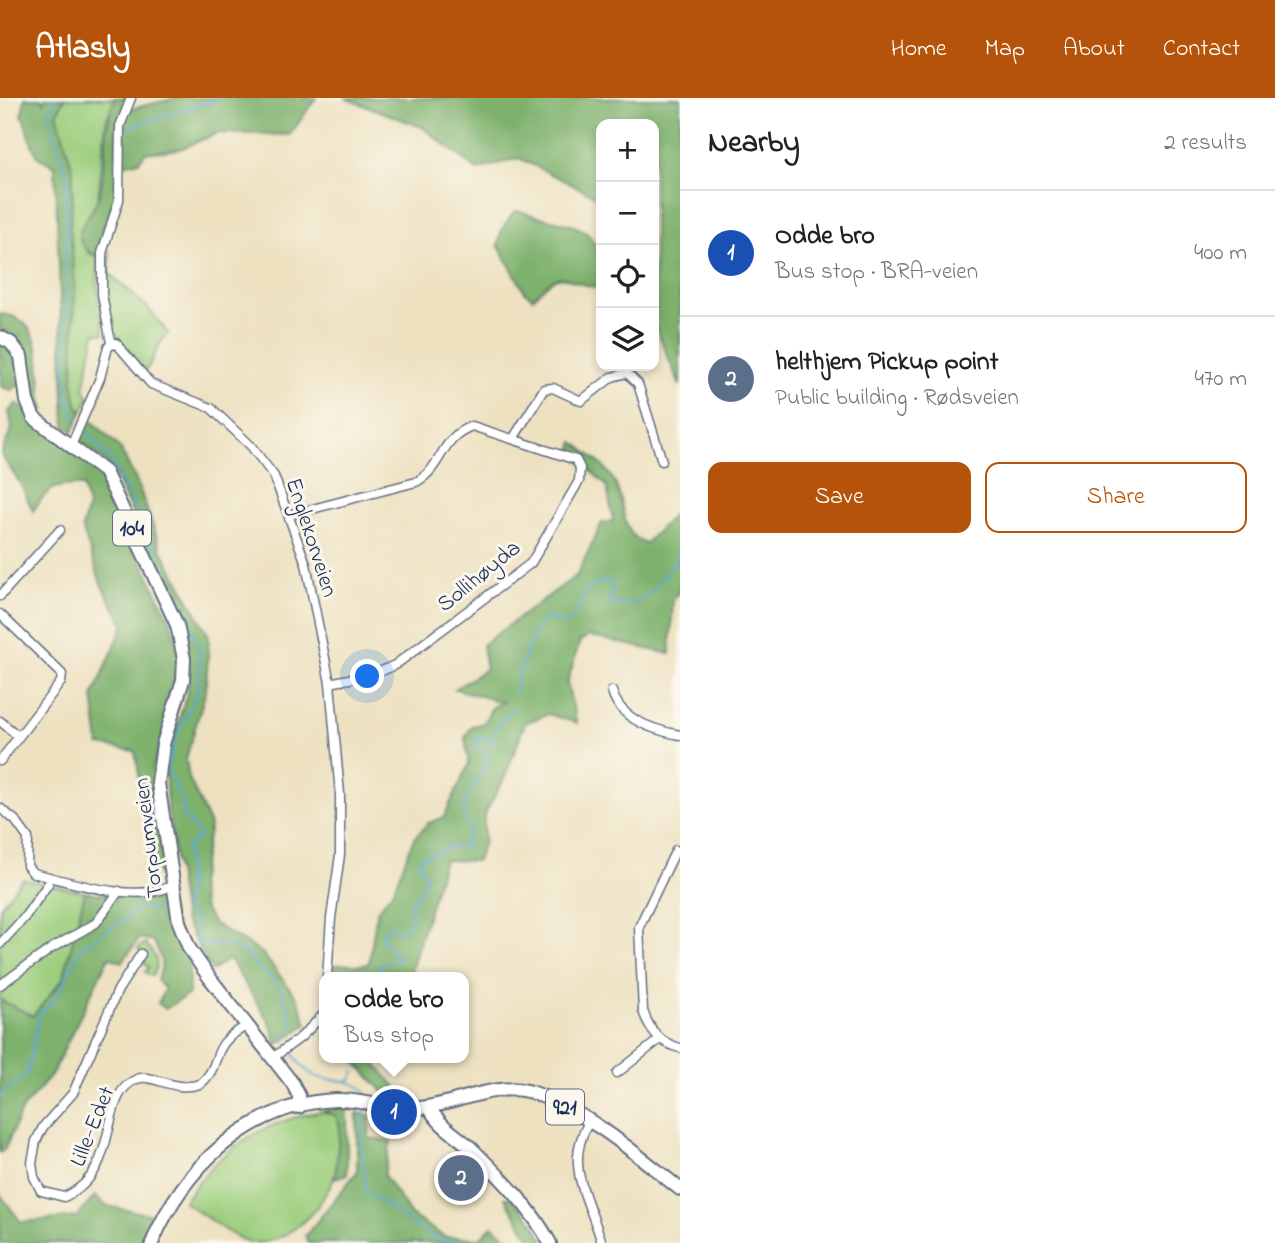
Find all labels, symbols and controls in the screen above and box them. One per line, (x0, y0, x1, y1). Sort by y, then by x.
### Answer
text: Atlasly (35, 25, 130, 73)
text: Home (891, 32, 947, 67)
text: Map (985, 32, 1025, 67)
text: About (1063, 32, 1125, 67)
text: Contact (1163, 32, 1240, 67)
map controls (596, 119, 659, 371)
button: + (596, 119, 659, 182)
text: Nearby (708, 122, 800, 166)
text: 2 results (1164, 127, 1247, 160)
button: − (596, 182, 659, 245)
text: Odde bro (775, 218, 875, 256)
text: 1 (727, 237, 735, 270)
text: 400 m (1194, 237, 1247, 270)
button: locate (596, 245, 659, 308)
text: Bus stop · BRA-veien (775, 256, 978, 289)
button: layers (596, 308, 659, 371)
text: helthjem Pickup point (775, 344, 998, 382)
text: 2 (725, 363, 737, 396)
text: 470 m (1195, 363, 1247, 396)
text: Public building · Rødsveien (775, 382, 1019, 415)
button: Save (708, 462, 971, 533)
button: Share (985, 462, 1247, 533)
street label: Englekorveien (275, 474, 345, 602)
road number: 104 (113, 510, 151, 546)
street label: Sollihøyda (430, 533, 530, 623)
your location (350, 659, 384, 693)
street label: Torpumveien (126, 776, 173, 899)
popup (319, 972, 469, 1063)
text: Odde bro (344, 982, 444, 1020)
text: Bus stop (344, 1020, 434, 1053)
street label: Lille-Edet (62, 1081, 124, 1172)
pin: 1 (371, 1086, 417, 1138)
road number: 921 (546, 1090, 584, 1124)
pin: 2 (438, 1152, 484, 1204)

